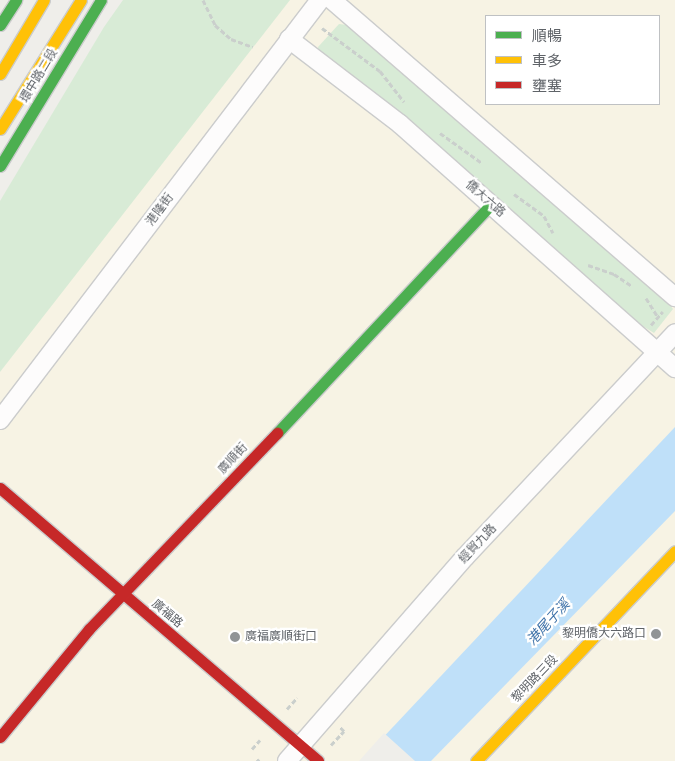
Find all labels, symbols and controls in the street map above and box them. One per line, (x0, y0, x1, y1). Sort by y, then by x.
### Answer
legend (485, 15, 660, 105)
text: 順暢 (532, 27, 562, 45)
street label: 環中路二段 (17, 47, 61, 105)
text: 車多 (532, 52, 562, 70)
text: 壅塞 (532, 77, 562, 95)
street label: 僑大六路 (462, 178, 508, 220)
street label: 港隆街 (143, 191, 177, 229)
street label: 廣順街 (215, 441, 251, 477)
street label: 經貿九路 (456, 522, 500, 566)
water label: 港尾子溪 (523, 596, 573, 648)
street label: 廣福路 (149, 597, 185, 631)
place label: 黎明僑大六路口 (562, 627, 646, 641)
marker: 黎明僑大六路口 (650, 628, 662, 640)
place label: 廣福廣順街口 (245, 630, 317, 644)
marker: 廣福廣順街口 (229, 631, 241, 643)
street label: 黎明路三段 (509, 652, 561, 706)

